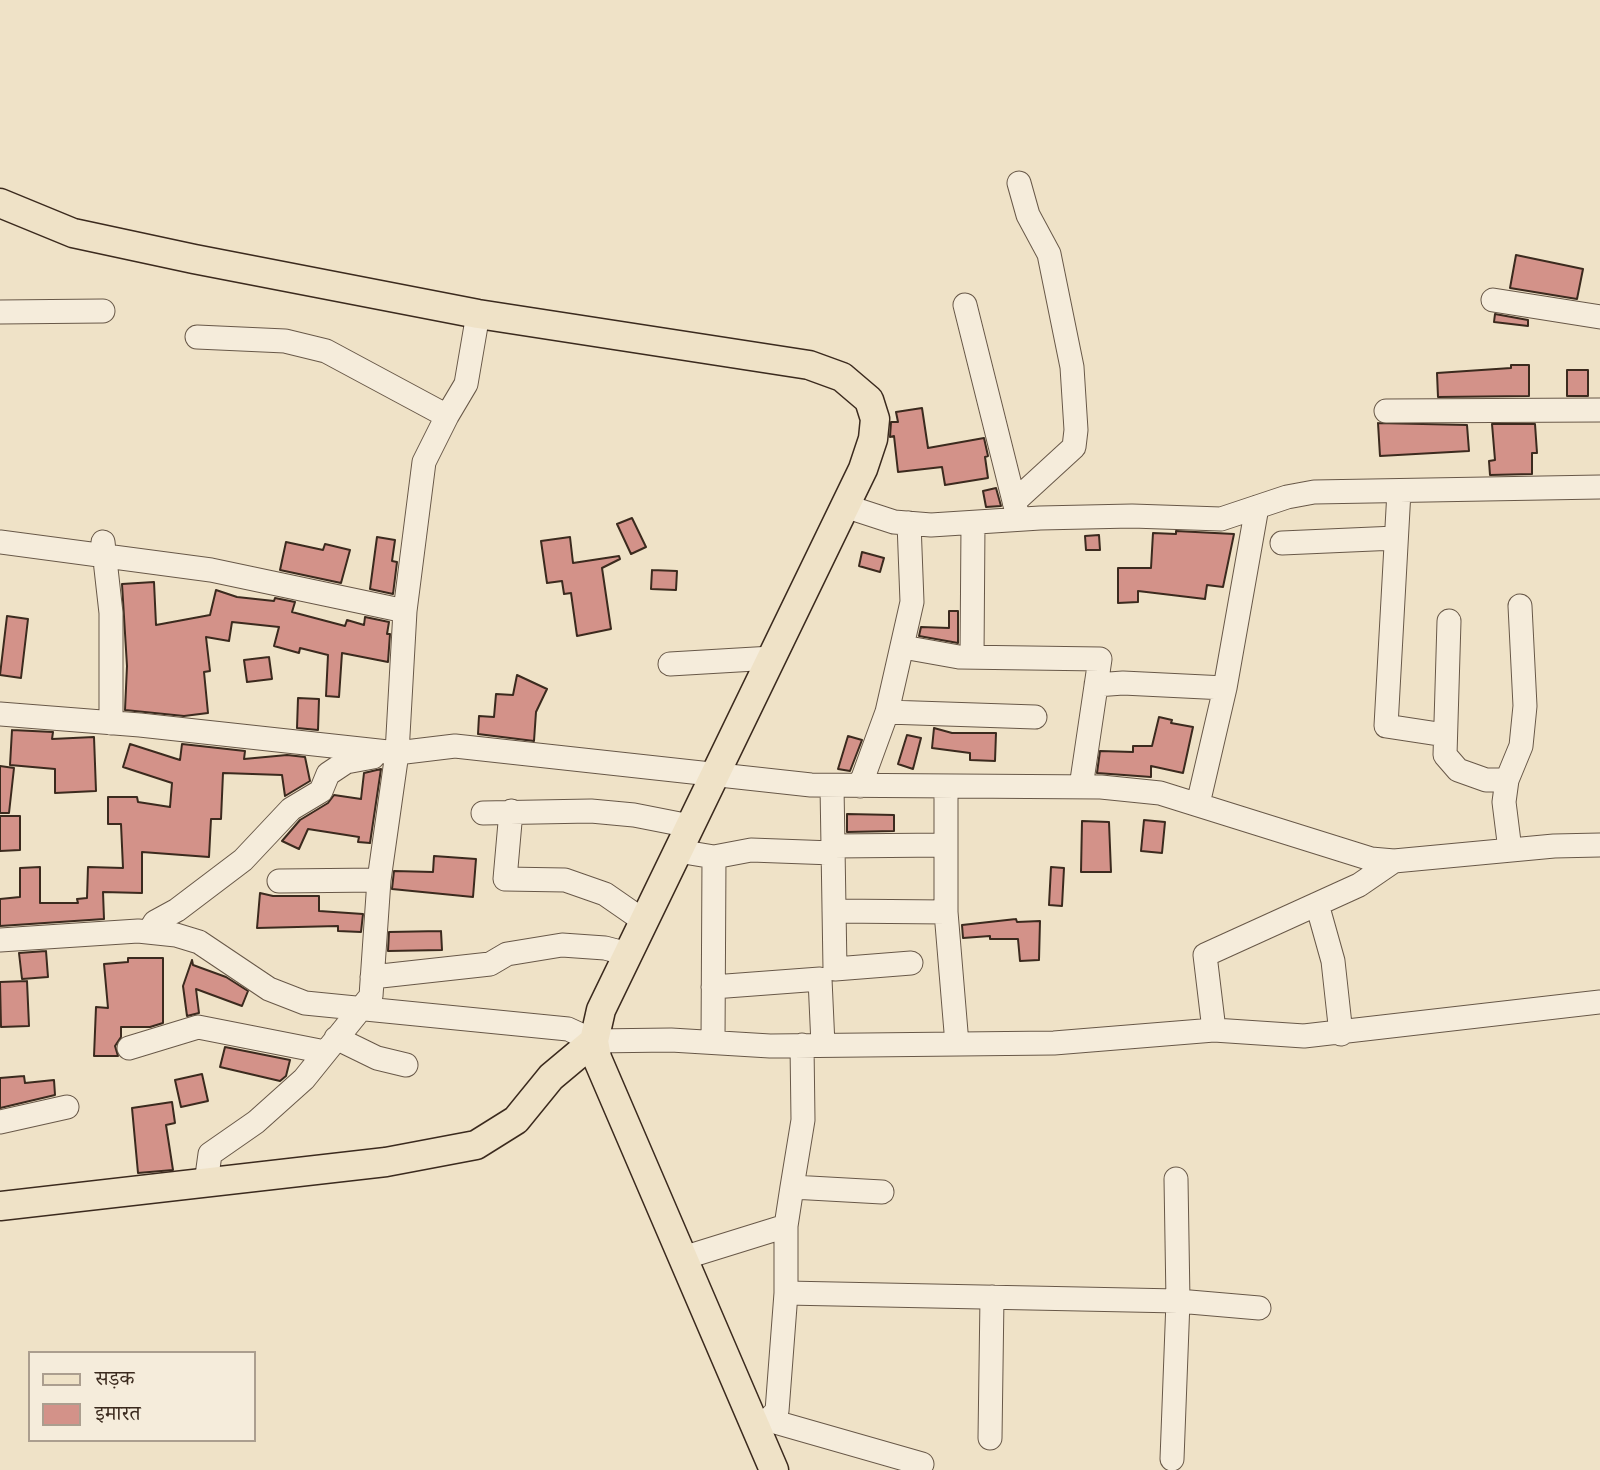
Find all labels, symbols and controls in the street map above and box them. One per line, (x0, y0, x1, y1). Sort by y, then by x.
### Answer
legend (28, 1351, 256, 1442)
text: सड़क (95, 1362, 134, 1393)
text: इमारत (95, 1397, 141, 1428)

